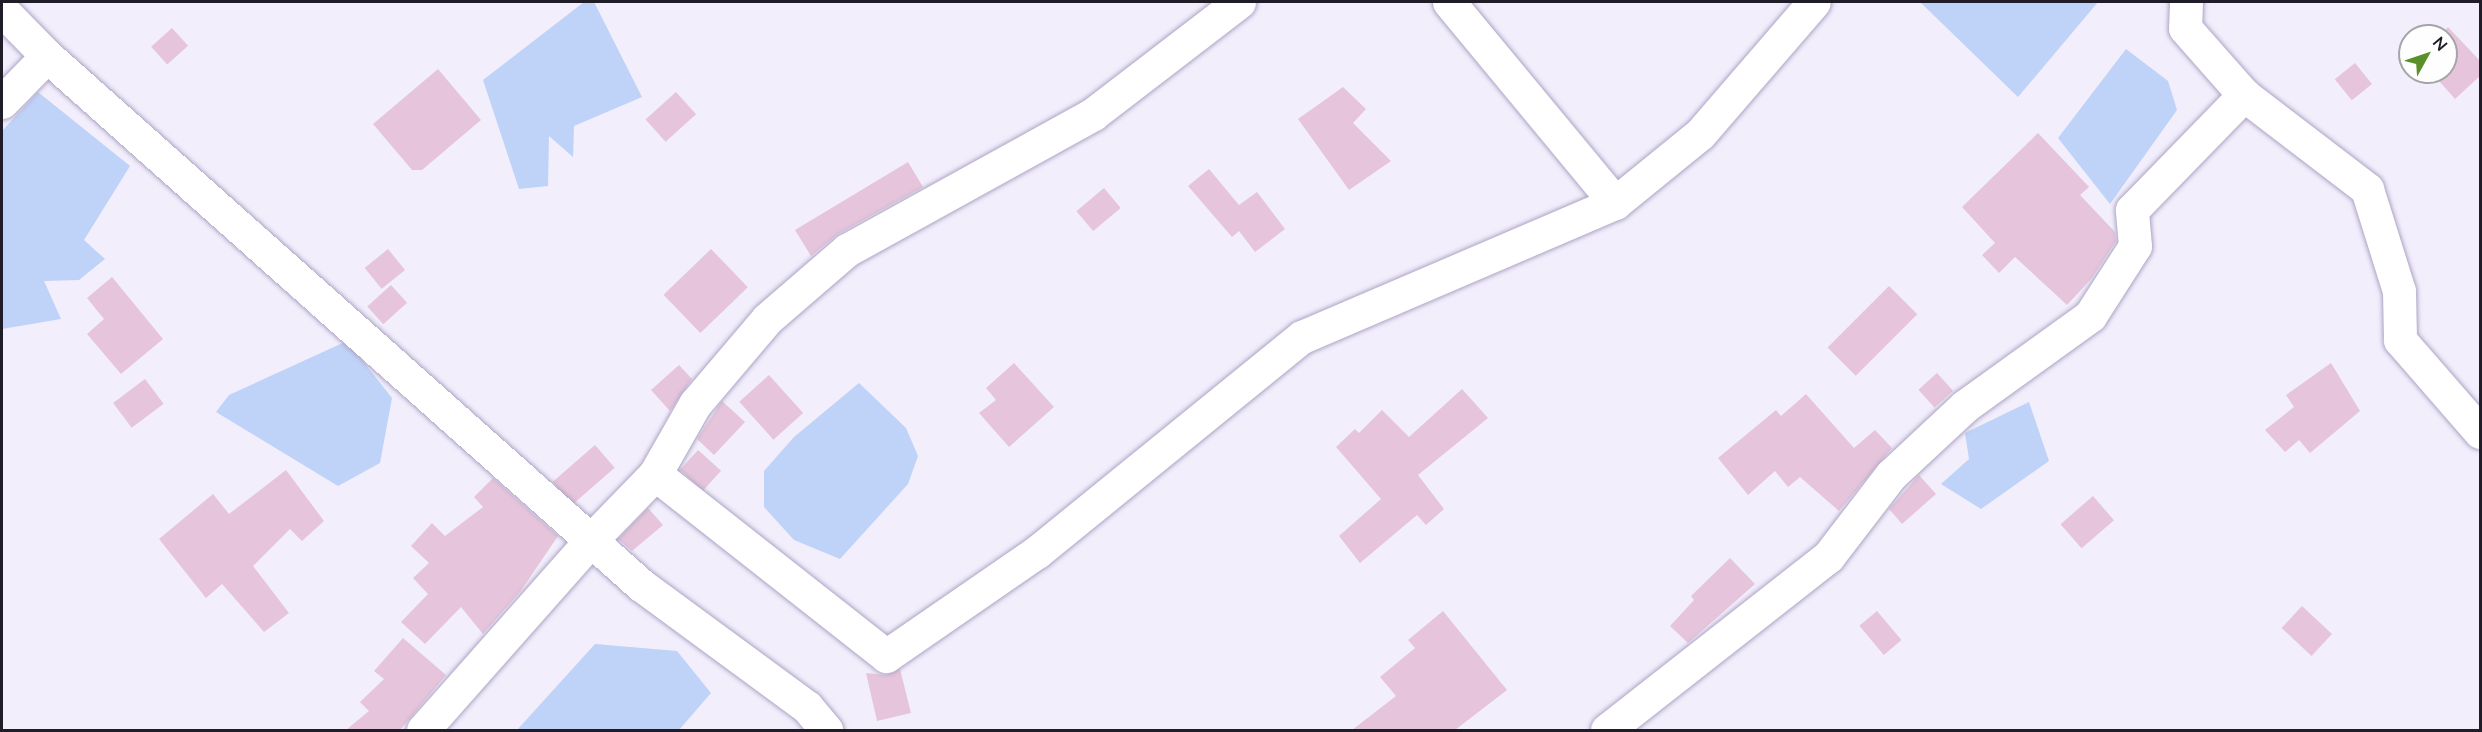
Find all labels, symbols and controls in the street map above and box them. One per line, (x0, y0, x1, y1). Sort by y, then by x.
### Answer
north arrow (2398, 24, 2458, 84)
text: N (2429, 33, 2452, 54)

